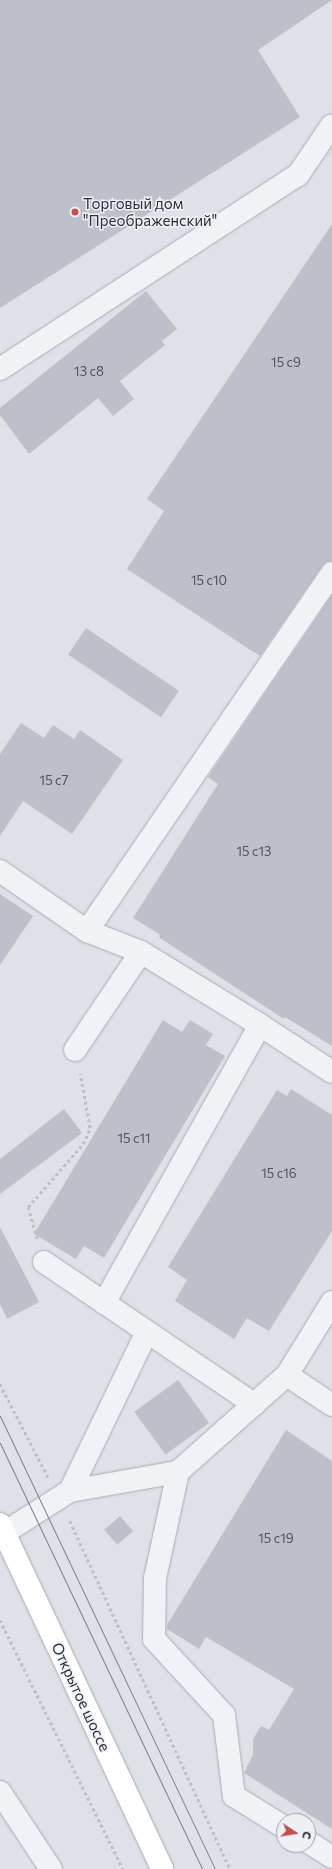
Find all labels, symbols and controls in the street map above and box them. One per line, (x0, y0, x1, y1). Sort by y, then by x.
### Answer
place label: Торговый дом "Преображенский" (83, 194, 217, 229)
marker: Торговый дом "Преображенский" (70, 207, 80, 217)
house number: 15 с9 (271, 354, 301, 370)
house number: 13 с8 (74, 363, 104, 379)
house number: 15 с10 (191, 572, 227, 588)
house number: 15 с7 (40, 772, 68, 788)
house number: 15 с13 (237, 843, 271, 859)
house number: 15 с11 (117, 1130, 151, 1146)
house number: 15 с16 (261, 1165, 297, 1181)
house number: 15 с19 (258, 1530, 294, 1546)
street label: Открытое шоссе (48, 1640, 114, 1754)
north arrow (276, 1813, 316, 1853)
text: С (300, 1830, 314, 1840)

